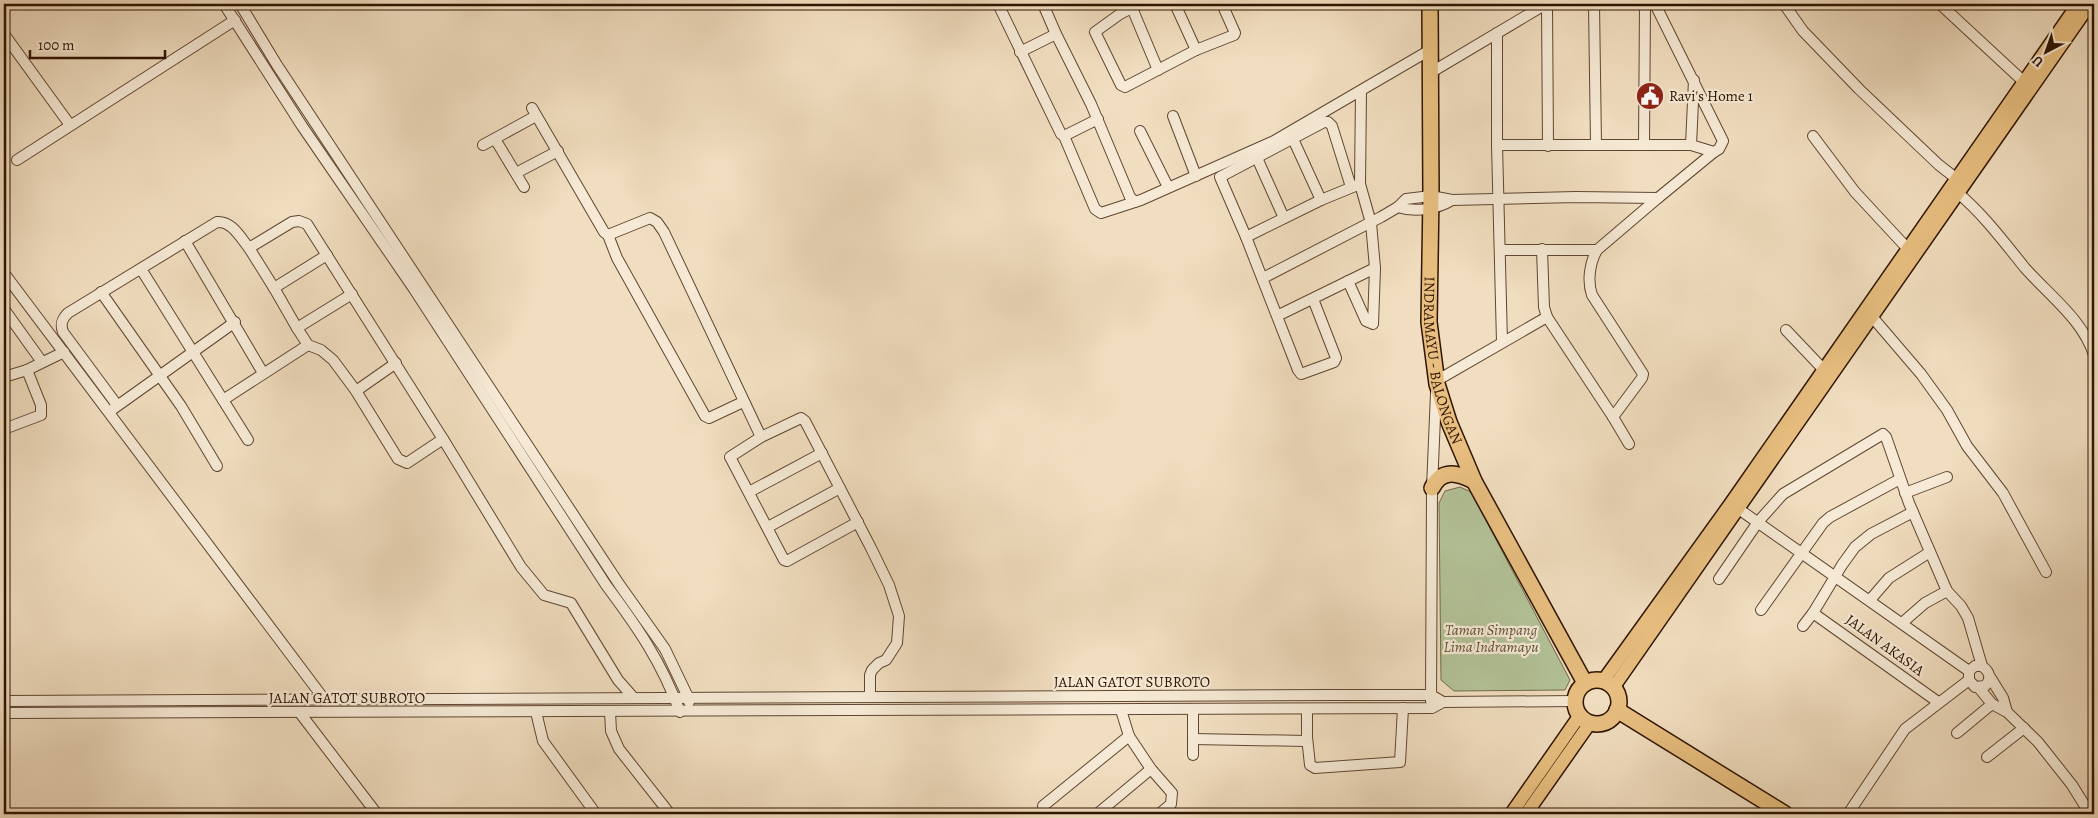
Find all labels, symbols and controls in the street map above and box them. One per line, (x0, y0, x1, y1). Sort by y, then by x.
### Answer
scale bar (30, 28, 165, 60)
north arrow (2020, 28, 2070, 78)
text: 100 m (38, 35, 75, 55)
text: U (2028, 51, 2048, 72)
public building icon: Ravi's Home 1 (1635, 81, 1665, 111)
place label: Ravi's Home 1 (1669, 86, 1753, 106)
street label: INDRAMAYU - BALONGAN (1419, 276, 1467, 447)
street label: JALAN AKASIA (1842, 610, 1929, 680)
park label: Taman Simpang Lima Indramayu (1444, 620, 1538, 657)
street label: JALAN GATOT SUBROTO (1054, 672, 1210, 692)
street label: JALAN GATOT SUBROTO (269, 688, 425, 708)

